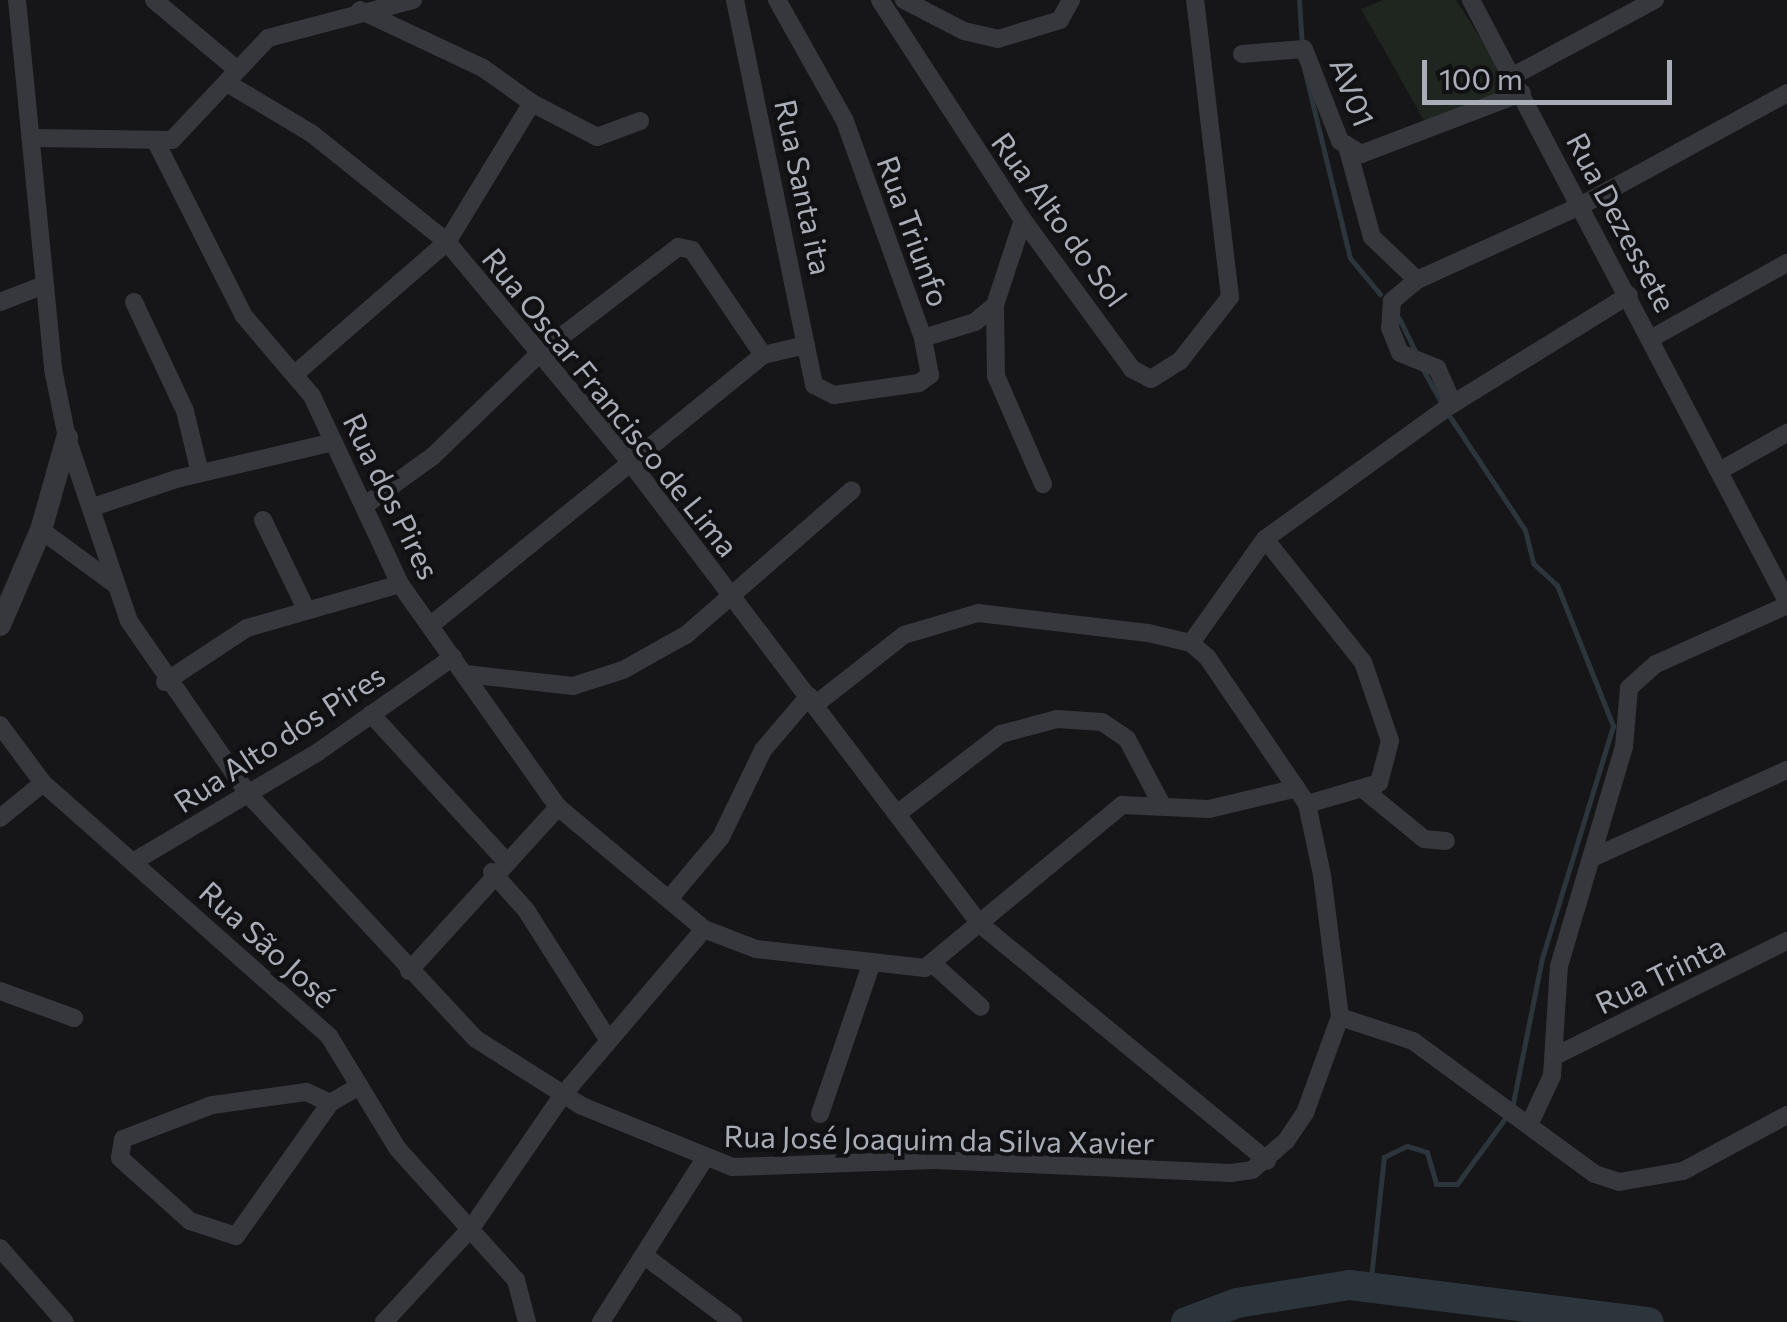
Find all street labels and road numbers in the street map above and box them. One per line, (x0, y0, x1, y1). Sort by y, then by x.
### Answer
street label: AV01 (1323, 52, 1383, 132)
street label: Rua Santa ita (768, 96, 840, 278)
street label: Rua Alto do Sol (985, 125, 1135, 313)
street label: Rua Dezessete (1560, 126, 1684, 318)
street label: Rua Triunfo (870, 151, 958, 311)
street label: Rua Oscar Francisco de Lima (475, 241, 747, 563)
street label: Rua dos Pires (336, 407, 448, 585)
street label: Rua Alto dos Pires (167, 656, 391, 820)
street label: Rua São José (193, 873, 343, 1015)
street label: Rua Trinta (1589, 927, 1731, 1021)
street label: Rua José Joaquim da Silva Xavier (723, 1117, 1155, 1161)

